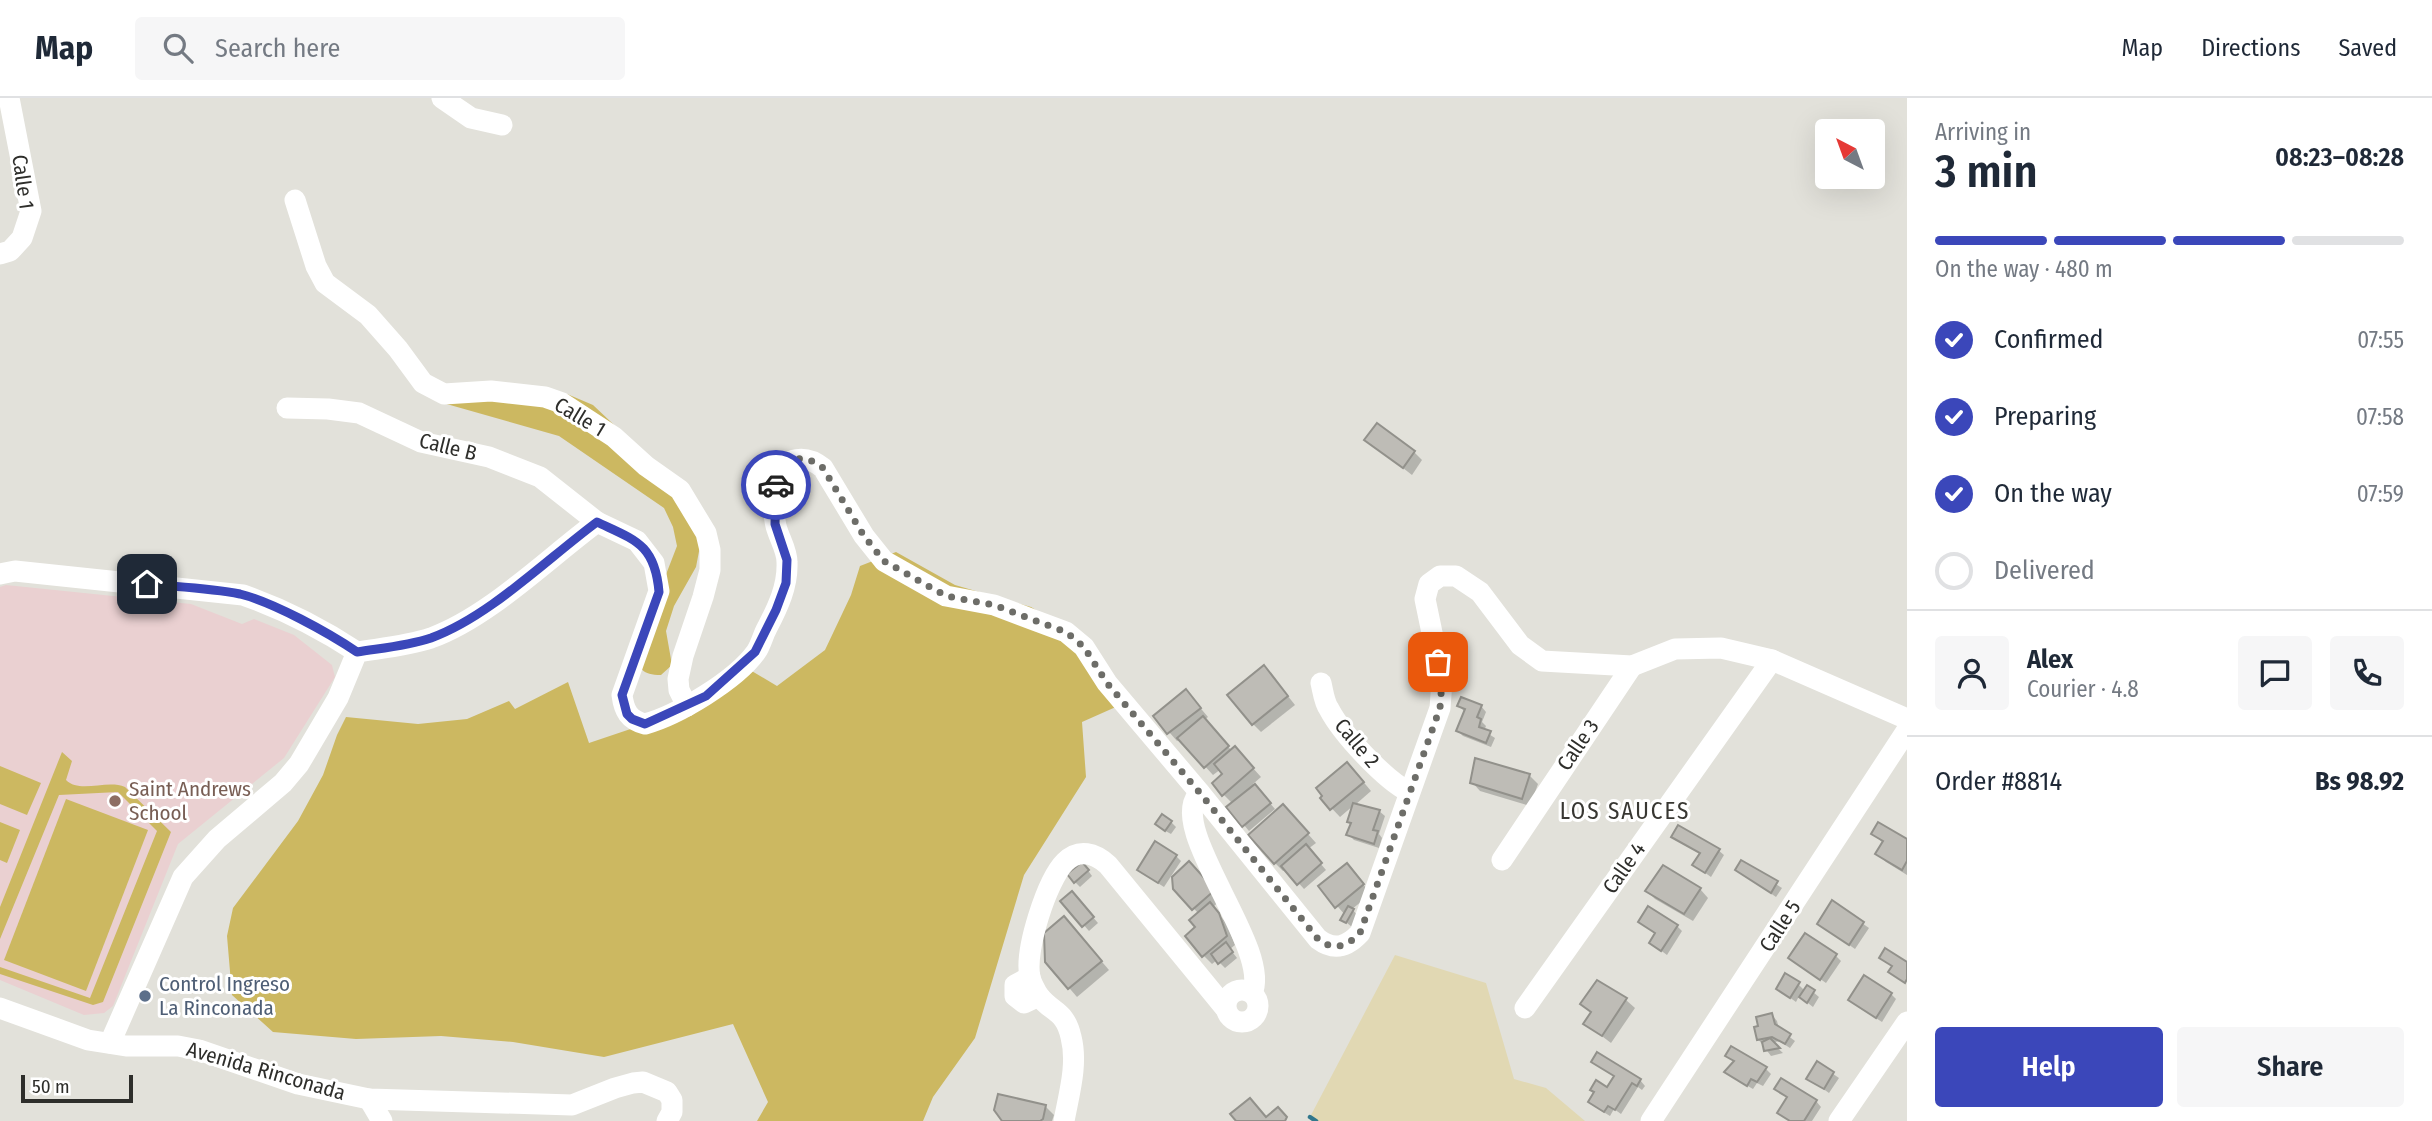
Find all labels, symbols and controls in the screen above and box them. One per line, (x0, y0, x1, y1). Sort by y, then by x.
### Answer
search box (135, 17, 625, 80)
text: Map (35, 28, 93, 68)
icon: search (159, 29, 197, 67)
text: Search here (215, 33, 340, 64)
text: Map (2122, 34, 2163, 62)
text: Directions (2201, 34, 2300, 62)
text: Saved (2338, 34, 2397, 62)
text: Arriving in (1935, 118, 2031, 146)
north arrow (1815, 119, 1885, 189)
map controls (1815, 119, 1885, 189)
text: 08:23–08:28 (2275, 142, 2404, 173)
text: 3 min (1935, 144, 2038, 199)
street label: Calle 1 (6, 153, 40, 211)
text: On the way · 480 m (1935, 255, 2113, 283)
icon: check (1935, 321, 1973, 359)
text: Confirmed (1994, 324, 2104, 355)
text: 07:55 (2357, 326, 2404, 354)
street label: Calle 1 (550, 392, 610, 442)
icon: check (1935, 398, 1973, 436)
text: Preparing (1994, 401, 2096, 432)
text: 07:58 (2356, 403, 2404, 431)
street label: Calle B (417, 427, 479, 467)
courier (741, 450, 811, 520)
icon: car (757, 466, 795, 504)
icon: check (1935, 475, 1973, 513)
text: On the way (1994, 478, 2112, 509)
text: 07:59 (2357, 480, 2404, 508)
pin (117, 554, 177, 614)
text: Delivered (1994, 555, 2095, 586)
icon: home (128, 565, 166, 603)
pin (1408, 632, 1468, 692)
button: person (1935, 636, 2009, 710)
button: chat (2238, 636, 2312, 710)
button: phone (2330, 636, 2404, 710)
icon: bag (1419, 643, 1457, 681)
text: Alex (2027, 644, 2073, 675)
text: Courier · 4.8 (2027, 675, 2139, 703)
street label: Calle 2 (1329, 713, 1385, 773)
street label: Calle 3 (1551, 714, 1605, 776)
text: Order #8814 (1935, 766, 2062, 797)
text: Bs 98.92 (2315, 766, 2404, 797)
place label: Saint Andrews School (129, 776, 251, 826)
marker: Saint Andrews School (107, 793, 123, 809)
district label: LOS SAUCES (1560, 797, 1690, 825)
street label: Calle 4 (1597, 837, 1651, 899)
street label: Calle 5 (1754, 895, 1806, 957)
place label: Control Ingreso La Rinconada (159, 971, 290, 1021)
marker: Control Ingreso La Rinconada (137, 988, 153, 1004)
button: Help (1935, 1027, 2163, 1107)
button: Share (2177, 1027, 2404, 1107)
street label: Avenida Rinconada (184, 1036, 348, 1106)
scale bar (21, 1072, 133, 1104)
text: 50 m (32, 1075, 70, 1098)

